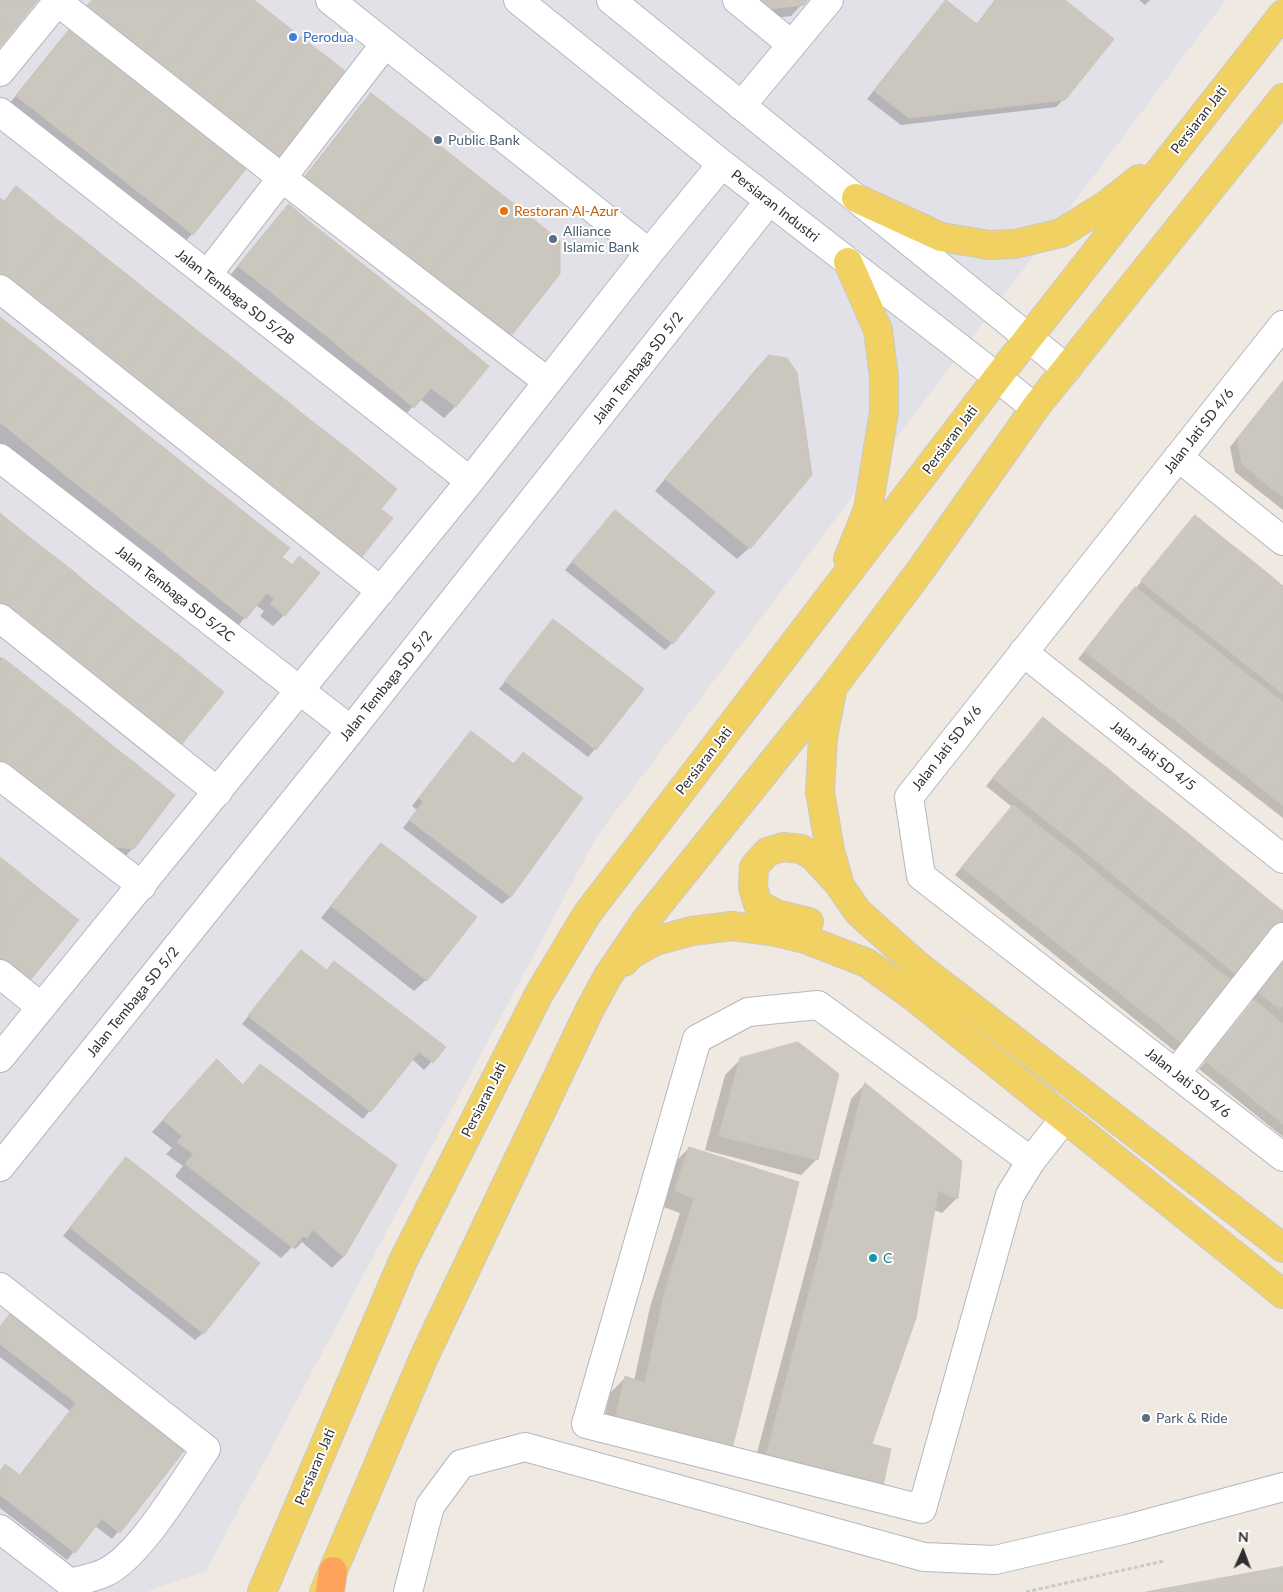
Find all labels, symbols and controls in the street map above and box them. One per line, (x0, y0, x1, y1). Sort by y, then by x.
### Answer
place label: Perodua (303, 29, 354, 45)
marker: Perodua (287, 31, 299, 43)
street label: Persiaran Jati (1167, 83, 1231, 157)
place label: Public Bank (448, 132, 520, 148)
marker: Public Bank (432, 134, 444, 146)
street label: Persiaran Industri (728, 166, 822, 246)
place label: Restoran Al-Azur (514, 203, 619, 219)
marker: Restoran Al-Azur (498, 205, 510, 217)
place label: Alliance Islamic Bank (563, 223, 639, 256)
marker: Alliance Islamic Bank (547, 233, 559, 245)
street label: Jalan Tembaga SD 5/2B (172, 246, 298, 348)
street label: Jalan Tembaga SD 5/2 (589, 309, 687, 427)
street label: Jalan Jati SD 4/6 (1161, 385, 1237, 477)
street label: Persiaran Jati (919, 402, 981, 478)
street label: Jalan Tembaga SD 5/2C (112, 542, 238, 646)
street label: Jalan Tembaga SD 5/2 (336, 628, 436, 744)
street label: Jalan Jati SD 4/6 (909, 702, 985, 794)
street label: Jalan Jati SD 4/5 (1107, 718, 1199, 794)
street label: Persiaran Jati (672, 724, 736, 798)
street label: Jalan Tembaga SD 5/2 (83, 944, 183, 1060)
street label: Jalan Jati SD 4/6 (1142, 1045, 1234, 1121)
street label: Persiaran Jati (458, 1060, 510, 1140)
place label: C (883, 1250, 892, 1266)
marker: C (867, 1252, 879, 1264)
place label: Park & Ride (1156, 1410, 1228, 1426)
marker: Park & Ride (1140, 1412, 1152, 1424)
street label: Persiaran Jati (291, 1426, 339, 1508)
north arrow (1218, 1527, 1268, 1577)
text: N (1238, 1528, 1249, 1545)

